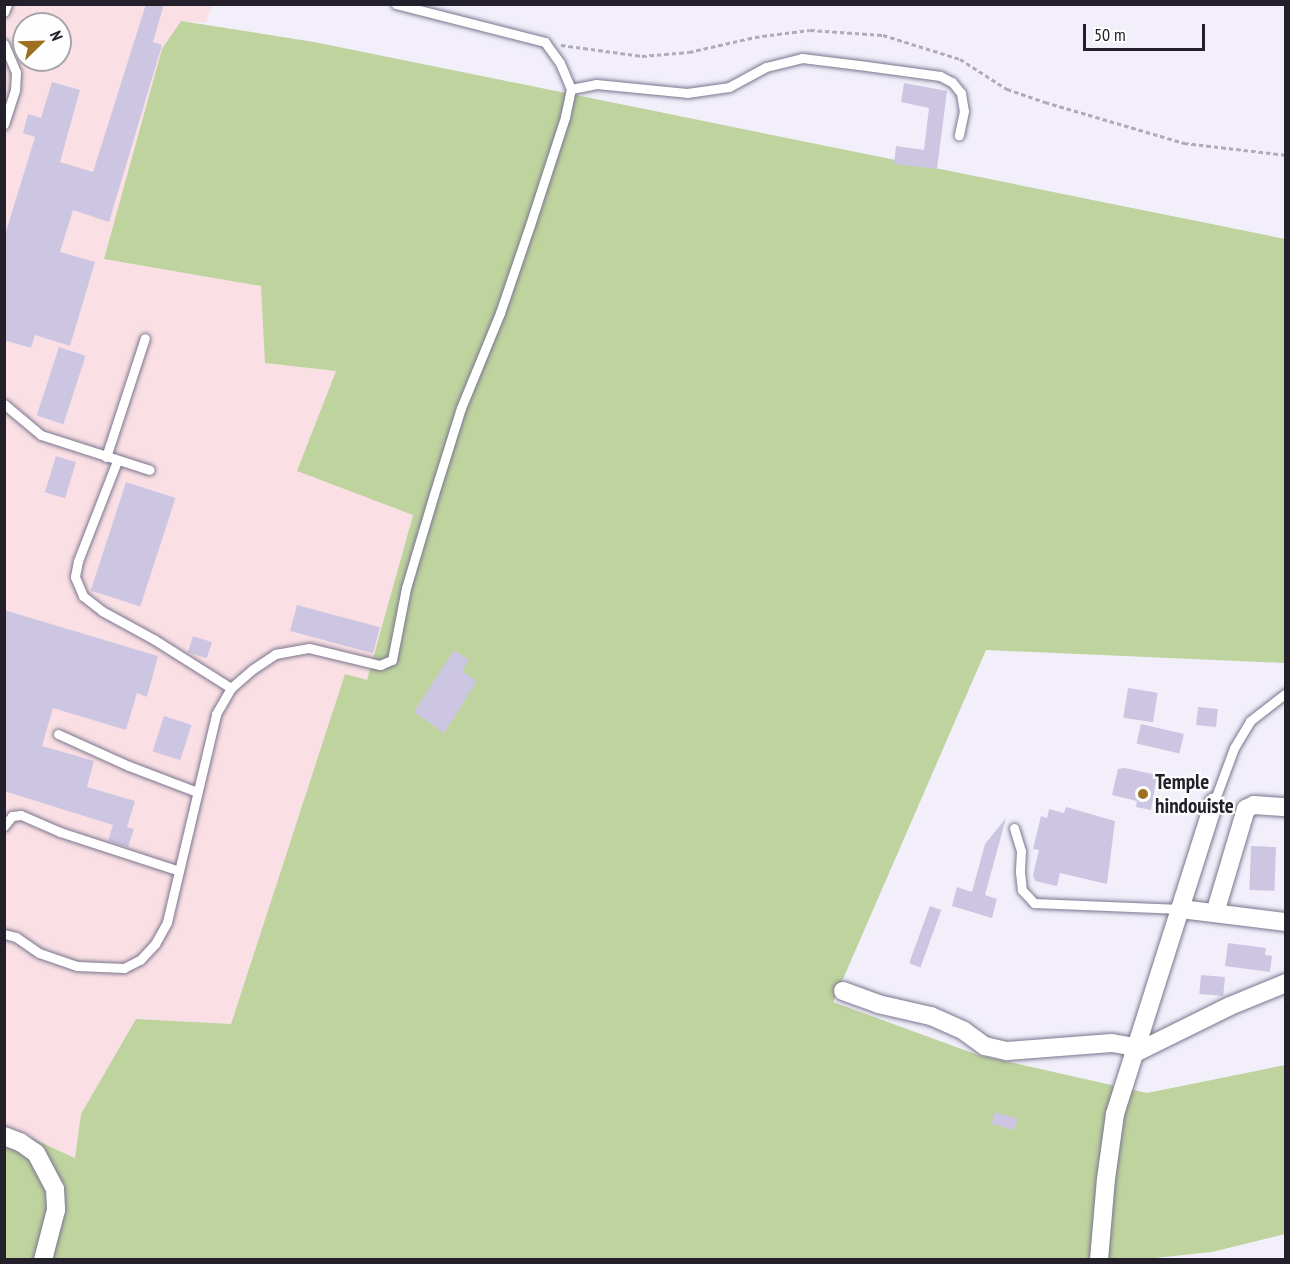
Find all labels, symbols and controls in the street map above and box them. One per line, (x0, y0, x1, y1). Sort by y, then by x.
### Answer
north arrow (12, 12, 72, 72)
scale bar (1086, 12, 1208, 50)
text: 50 m (1094, 23, 1126, 46)
text: N (46, 28, 68, 44)
place label: Temple hindouiste (1155, 769, 1234, 819)
marker: Temple hindouiste (1136, 787, 1150, 801)

